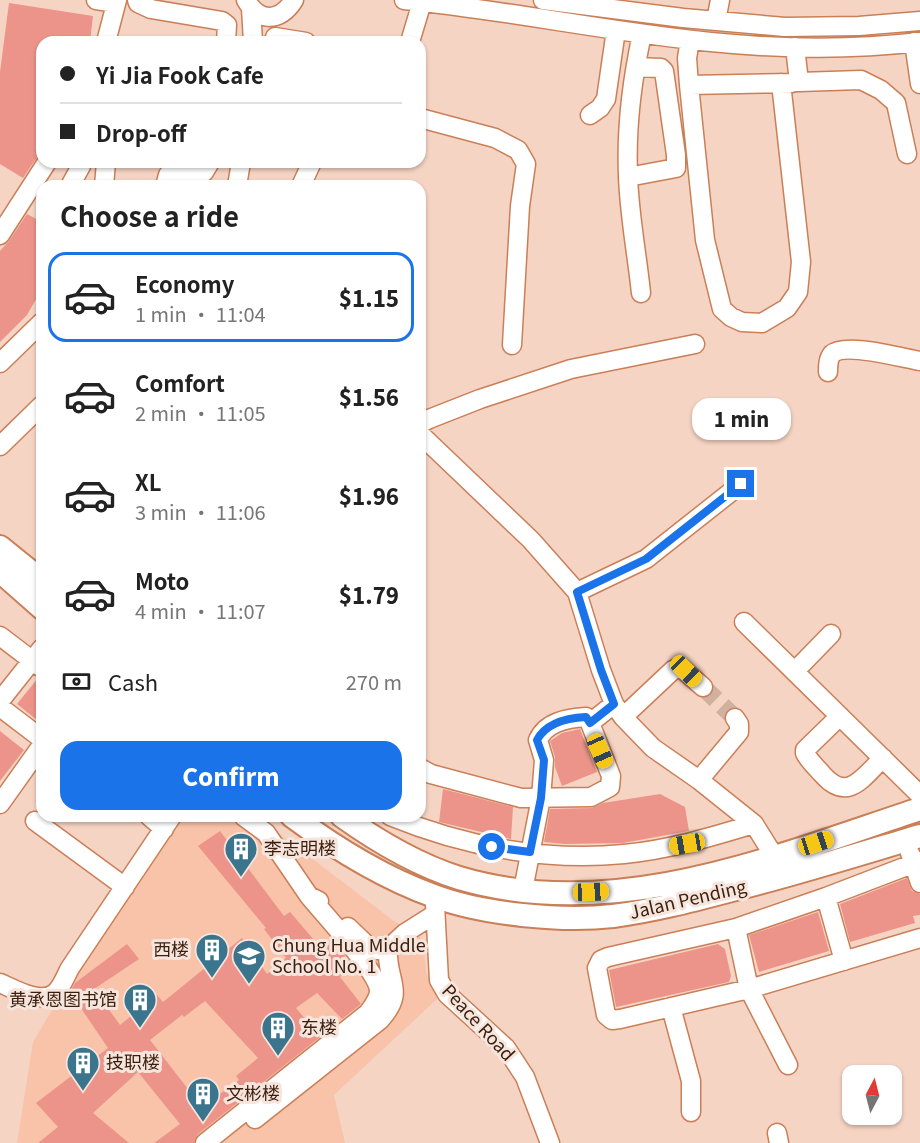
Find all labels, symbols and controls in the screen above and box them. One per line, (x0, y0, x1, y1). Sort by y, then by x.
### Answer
text: Yi Jia Fook Cafe (96, 58, 264, 90)
text: Drop-off (96, 116, 186, 148)
text: Choose a ride (60, 196, 239, 235)
text: Economy (135, 267, 234, 299)
icon: car (63, 270, 117, 324)
text: $1.15 (339, 281, 399, 313)
text: 1 min · 11:04 (135, 299, 266, 328)
text: Comfort (135, 366, 225, 398)
icon: car (63, 369, 117, 423)
text: $1.56 (339, 380, 399, 412)
callout: 1 min (692, 397, 790, 439)
text: 2 min · 11:05 (135, 398, 266, 427)
text: 1 min (714, 404, 769, 433)
text: XL (135, 465, 162, 497)
icon: car (63, 468, 117, 522)
route end (727, 470, 754, 497)
text: $1.96 (339, 479, 399, 511)
text: 3 min · 11:06 (135, 497, 266, 526)
text: Moto (135, 564, 189, 596)
icon: car (63, 567, 117, 621)
text: $1.79 (339, 578, 399, 610)
text: 4 min · 11:07 (135, 596, 266, 625)
car (667, 652, 705, 690)
icon: cash (60, 665, 93, 698)
text: Cash (108, 665, 158, 697)
text: 270 m (346, 667, 402, 696)
car (584, 731, 616, 771)
button: Confirm (60, 741, 402, 810)
car (796, 829, 836, 857)
building icon: 李志明楼 (223, 831, 259, 878)
car (668, 832, 706, 856)
route start (478, 833, 505, 860)
place label: 李志明楼 (264, 834, 336, 860)
street label: Jalan Pending (627, 872, 748, 924)
car (573, 882, 609, 902)
place label: Chung Hua Middle School No. 1 (272, 931, 426, 978)
building icon: 西楼 (194, 932, 230, 979)
place label: 西楼 (153, 935, 189, 961)
school or university icon: Chung Hua Middle School No. 1 (231, 938, 267, 985)
street label: Peace Road (437, 978, 522, 1066)
building icon: 黄承恩图书馆 (122, 982, 158, 1029)
place label: 黄承恩图书馆 (9, 985, 117, 1011)
building icon: 东楼 (260, 1010, 296, 1057)
place label: 东楼 (301, 1013, 337, 1039)
building icon: 技职楼 (65, 1045, 101, 1092)
place label: 技职楼 (106, 1048, 160, 1074)
north arrow (842, 1065, 902, 1125)
map controls (842, 1065, 902, 1125)
building icon: 文彬楼 (185, 1076, 221, 1123)
place label: 文彬楼 (226, 1079, 280, 1105)

